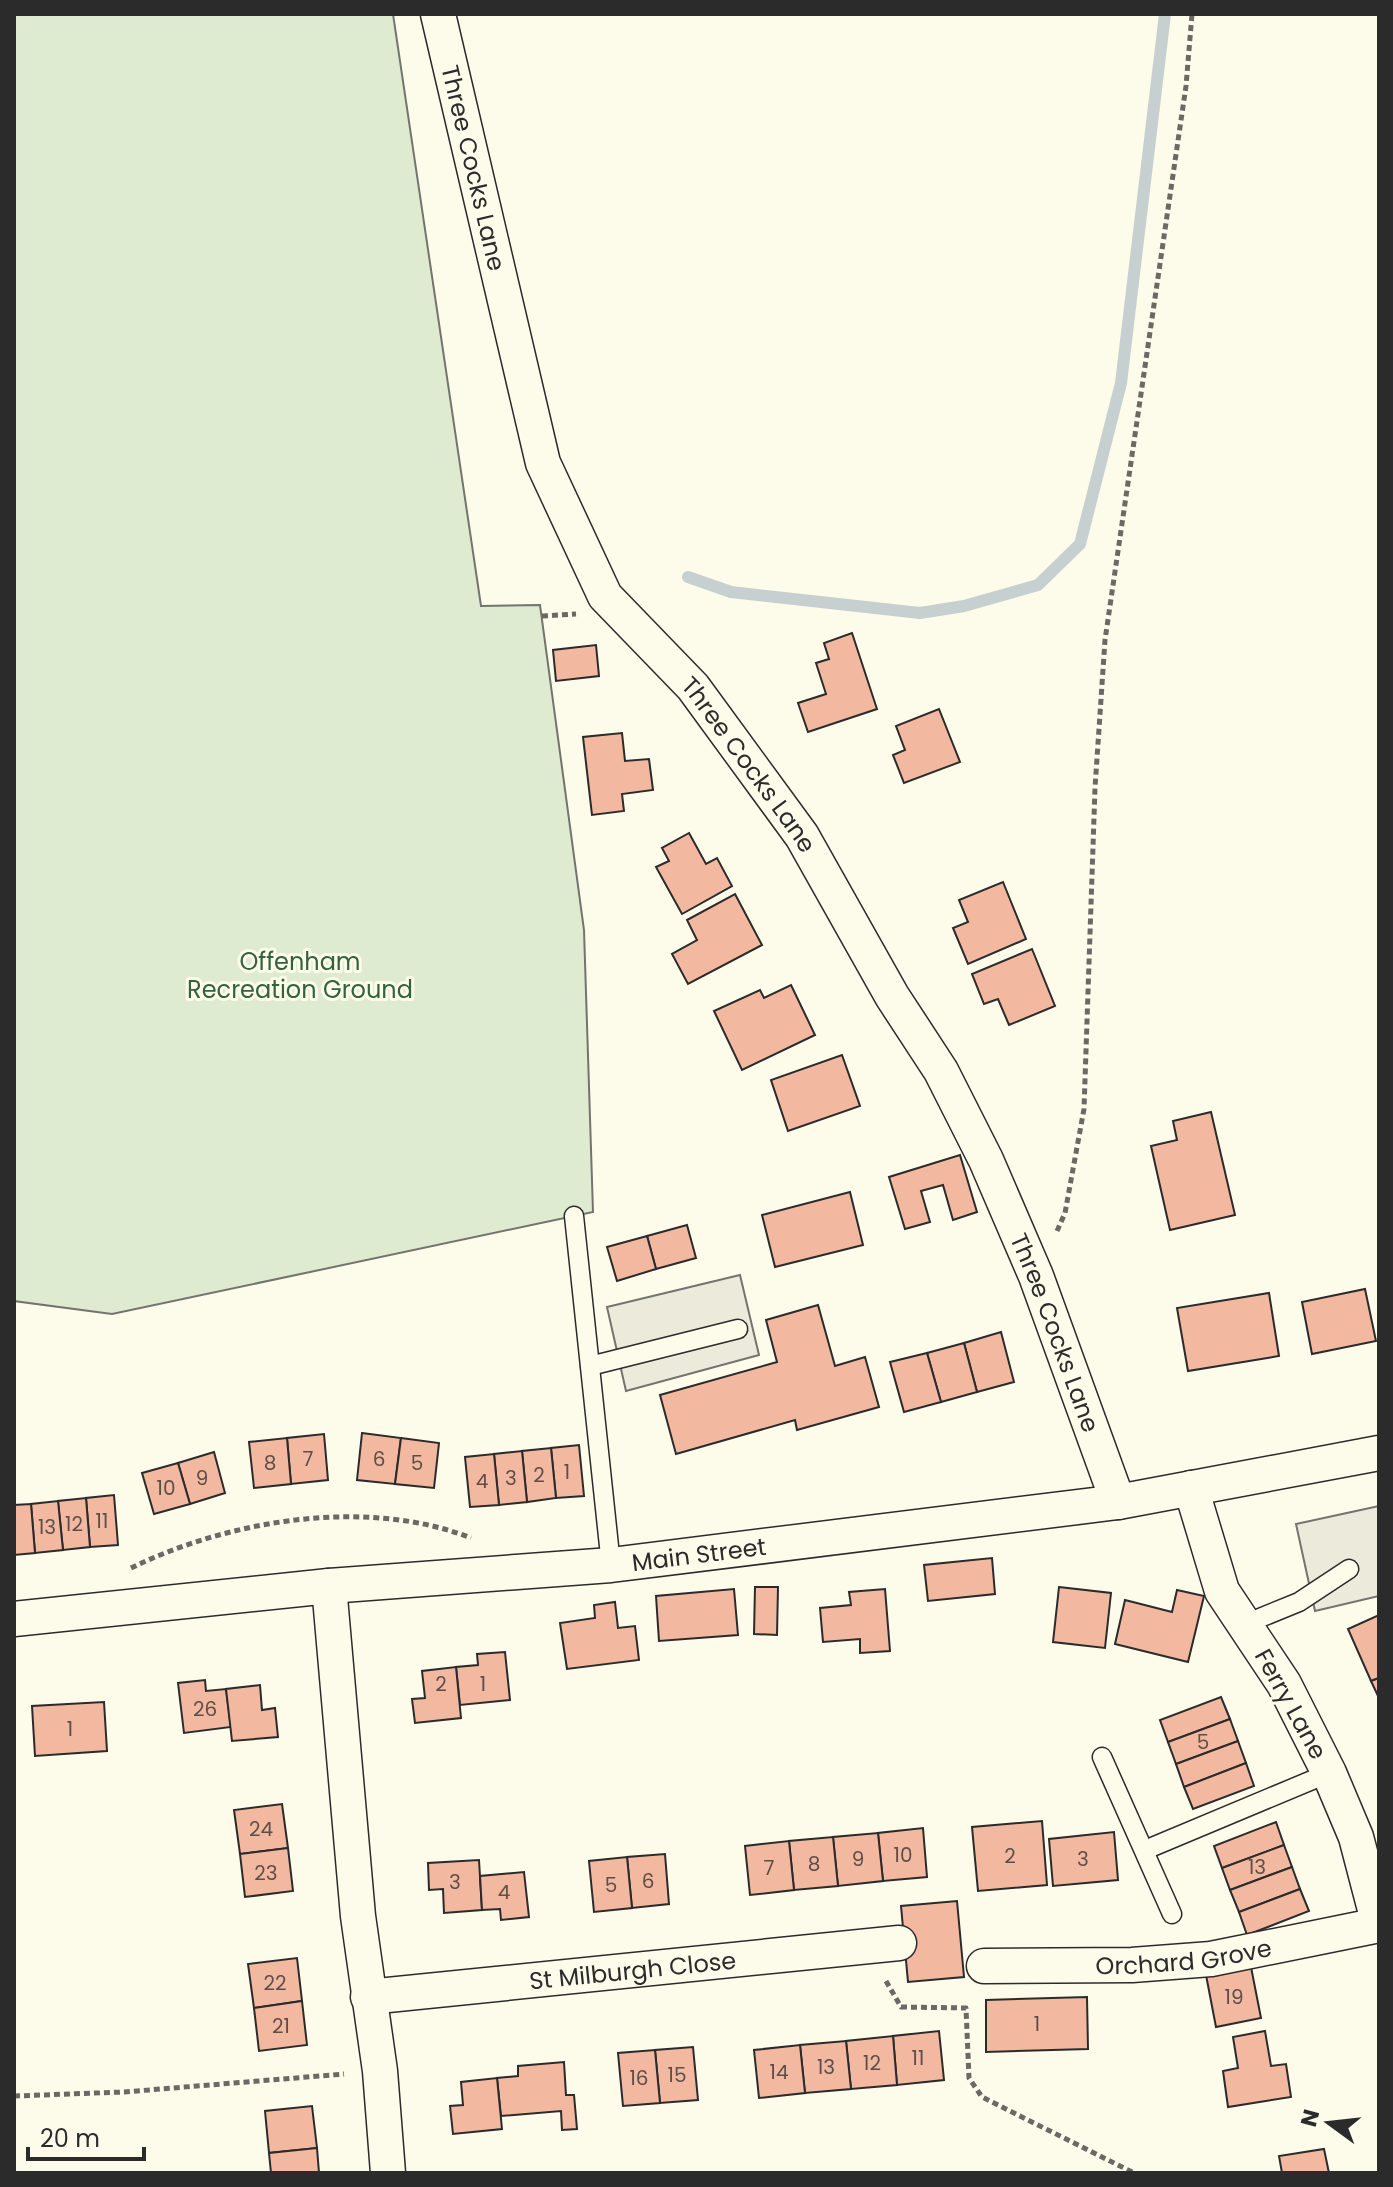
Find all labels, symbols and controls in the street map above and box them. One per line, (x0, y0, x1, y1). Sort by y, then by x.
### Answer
street label: Three Cocks Lane (434, 62, 514, 274)
street label: Three Cocks Lane (675, 669, 824, 858)
park label: Offenham Recreation Ground (187, 945, 413, 1006)
street label: Three Cocks Lane (1003, 1228, 1108, 1437)
house number: 7 (303, 1445, 314, 1473)
house number: 6 (373, 1445, 385, 1473)
house number: 8 (264, 1449, 276, 1477)
house number: 5 (411, 1449, 423, 1477)
house number: 1 (564, 1458, 570, 1486)
house number: 2 (533, 1461, 545, 1489)
house number: 9 (196, 1464, 208, 1492)
house number: 3 (505, 1464, 517, 1492)
house number: 4 (476, 1467, 488, 1495)
house number: 10 (157, 1474, 175, 1502)
house number: 11 (96, 1507, 108, 1535)
house number: 12 (65, 1510, 83, 1538)
house number: 13 (38, 1513, 56, 1541)
street label: Main Street (630, 1529, 768, 1579)
street label: Ferry Lane (1247, 1643, 1335, 1765)
house number: 2 (435, 1670, 447, 1698)
house number: 1 (480, 1670, 486, 1698)
house number: 26 (193, 1695, 217, 1723)
house number: 1 (67, 1715, 73, 1743)
house number: 5 (1197, 1728, 1209, 1756)
house number: 24 (249, 1815, 273, 1843)
house number: 10 (894, 1841, 912, 1869)
house number: 2 (1004, 1842, 1016, 1870)
house number: 9 (852, 1845, 864, 1873)
house number: 3 (1077, 1845, 1089, 1873)
house number: 8 (808, 1850, 820, 1878)
house number: 13 (1248, 1853, 1266, 1881)
house number: 7 (764, 1854, 775, 1882)
house number: 23 (254, 1859, 278, 1887)
house number: 6 (642, 1867, 654, 1895)
house number: 3 (449, 1868, 461, 1896)
house number: 5 (605, 1871, 617, 1899)
house number: 4 (498, 1878, 510, 1906)
street label: Orchard Grove (1095, 1931, 1274, 1982)
street label: St Milburgh Close (528, 1943, 738, 1997)
house number: 22 (264, 1969, 287, 1997)
house number: 19 (1225, 1983, 1244, 2011)
house number: 1 (1034, 2010, 1040, 2038)
house number: 21 (272, 2012, 290, 2040)
house number: 11 (912, 2044, 924, 2072)
house number: 12 (863, 2049, 881, 2077)
house number: 13 (817, 2053, 835, 2081)
house number: 14 (770, 2058, 788, 2086)
house number: 15 (668, 2061, 686, 2089)
house number: 16 (629, 2064, 649, 2092)
north arrow (1289, 2083, 1369, 2163)
text: N (1293, 2106, 1327, 2130)
scale bar (28, 2111, 144, 2161)
text: 20 m (40, 2122, 100, 2155)

